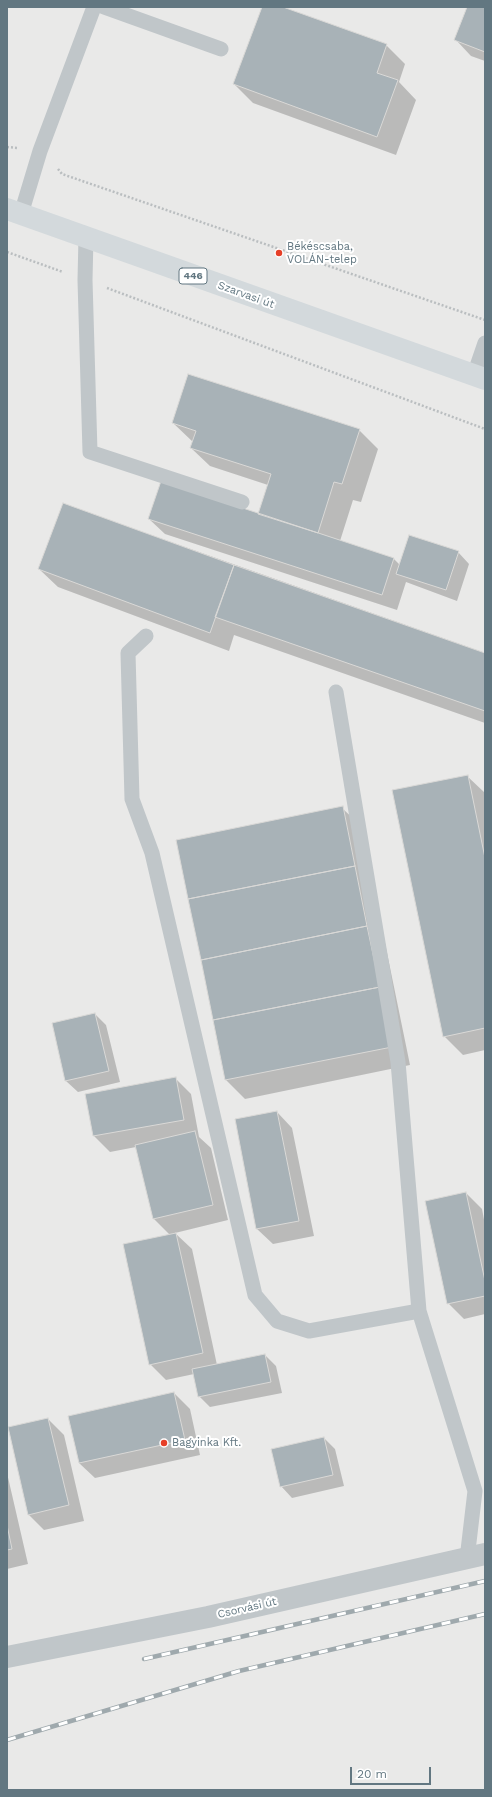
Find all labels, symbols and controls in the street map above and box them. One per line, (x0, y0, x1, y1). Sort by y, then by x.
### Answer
place label: Békéscsaba, VOLÁN-telep (287, 240, 357, 266)
marker: Békéscsaba, VOLÁN-telep (274, 248, 284, 258)
road number: 446 (179, 268, 207, 284)
street label: Szarvasi út (216, 279, 276, 311)
place label: Bagyinka Kft. (172, 1436, 241, 1450)
marker: Bagyinka Kft. (159, 1438, 169, 1448)
street label: Csorvási út (216, 1595, 278, 1621)
scale bar (352, 1759, 433, 1785)
text: 20 m (357, 1767, 387, 1781)

